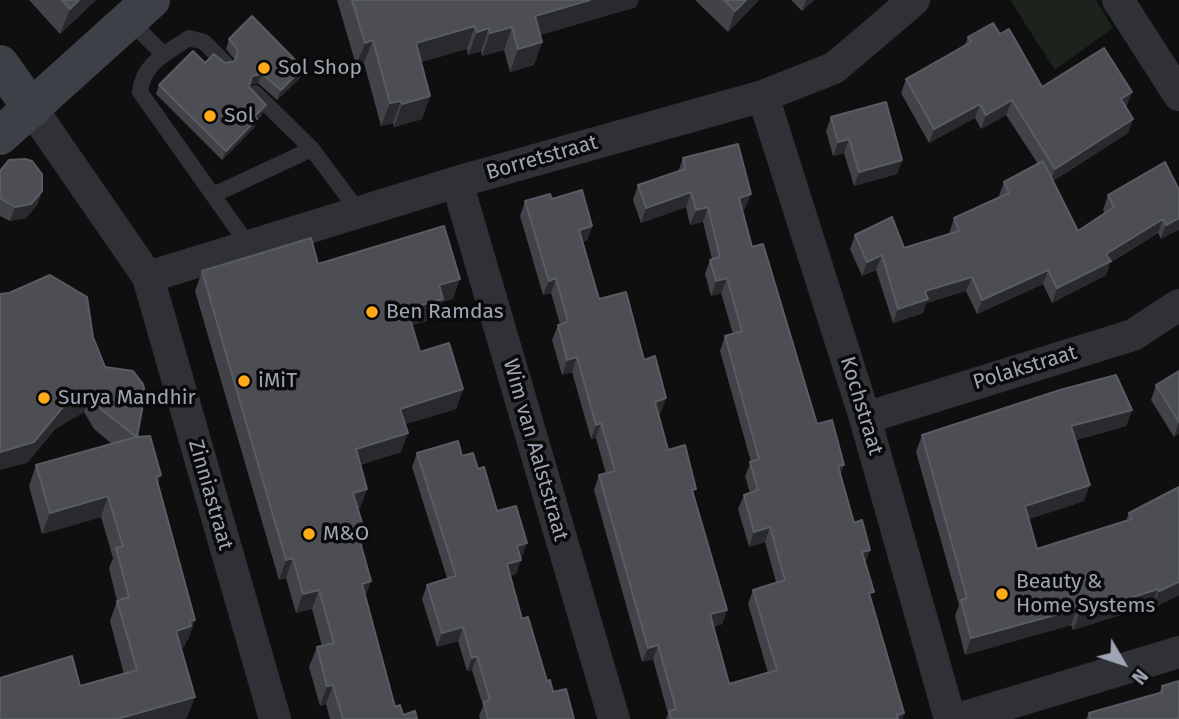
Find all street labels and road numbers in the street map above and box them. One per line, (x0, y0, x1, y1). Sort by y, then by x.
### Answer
street label: Borretstraat (483, 130, 601, 186)
street label: Polakstraat (970, 340, 1080, 396)
street label: Kochstraat (834, 354, 888, 458)
street label: Wim van Aalststraat (497, 356, 573, 544)
street label: Zinniastraat (182, 437, 238, 553)

